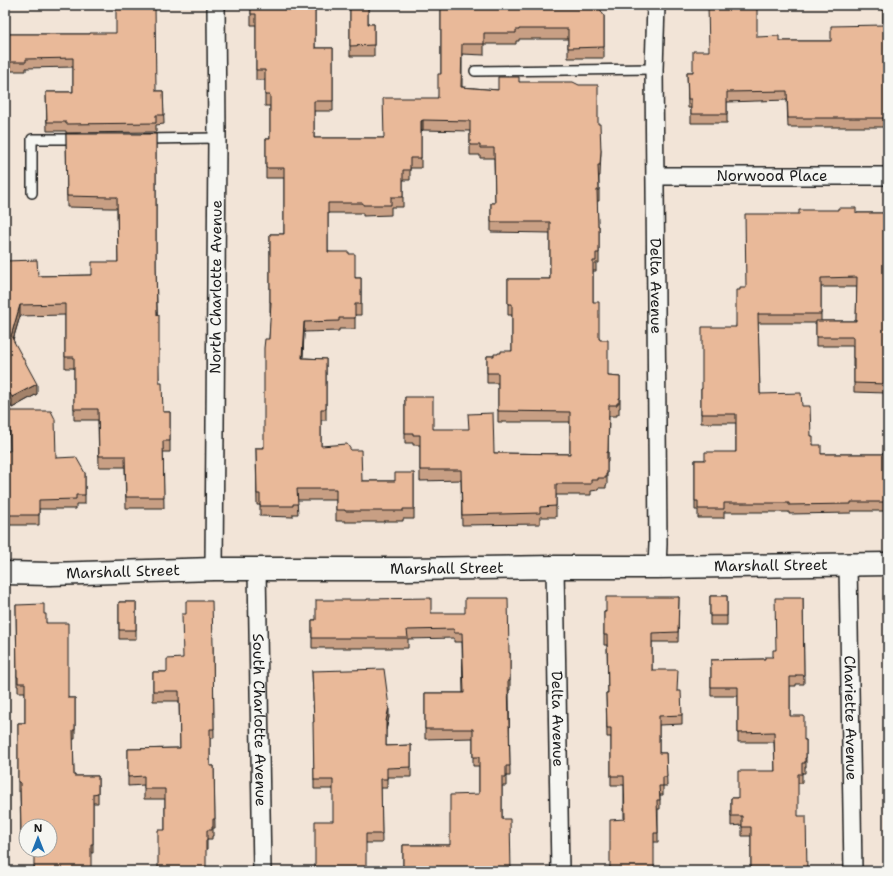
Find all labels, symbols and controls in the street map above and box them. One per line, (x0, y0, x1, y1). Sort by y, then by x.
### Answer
street label: Norwood Place (716, 166, 828, 186)
street label: North Charlotte Avenue (205, 200, 227, 374)
street label: Delta Avenue (645, 238, 666, 334)
street label: Marshall Street (714, 555, 828, 576)
street label: Marshall Street (390, 558, 504, 579)
street label: Marshall Street (66, 560, 180, 584)
street label: South Charlotte Avenue (248, 633, 271, 807)
street label: Chariette Avenue (839, 655, 862, 781)
street label: Delta Avenue (547, 671, 568, 767)
north arrow (18, 818, 58, 858)
text: N (34, 821, 43, 836)

